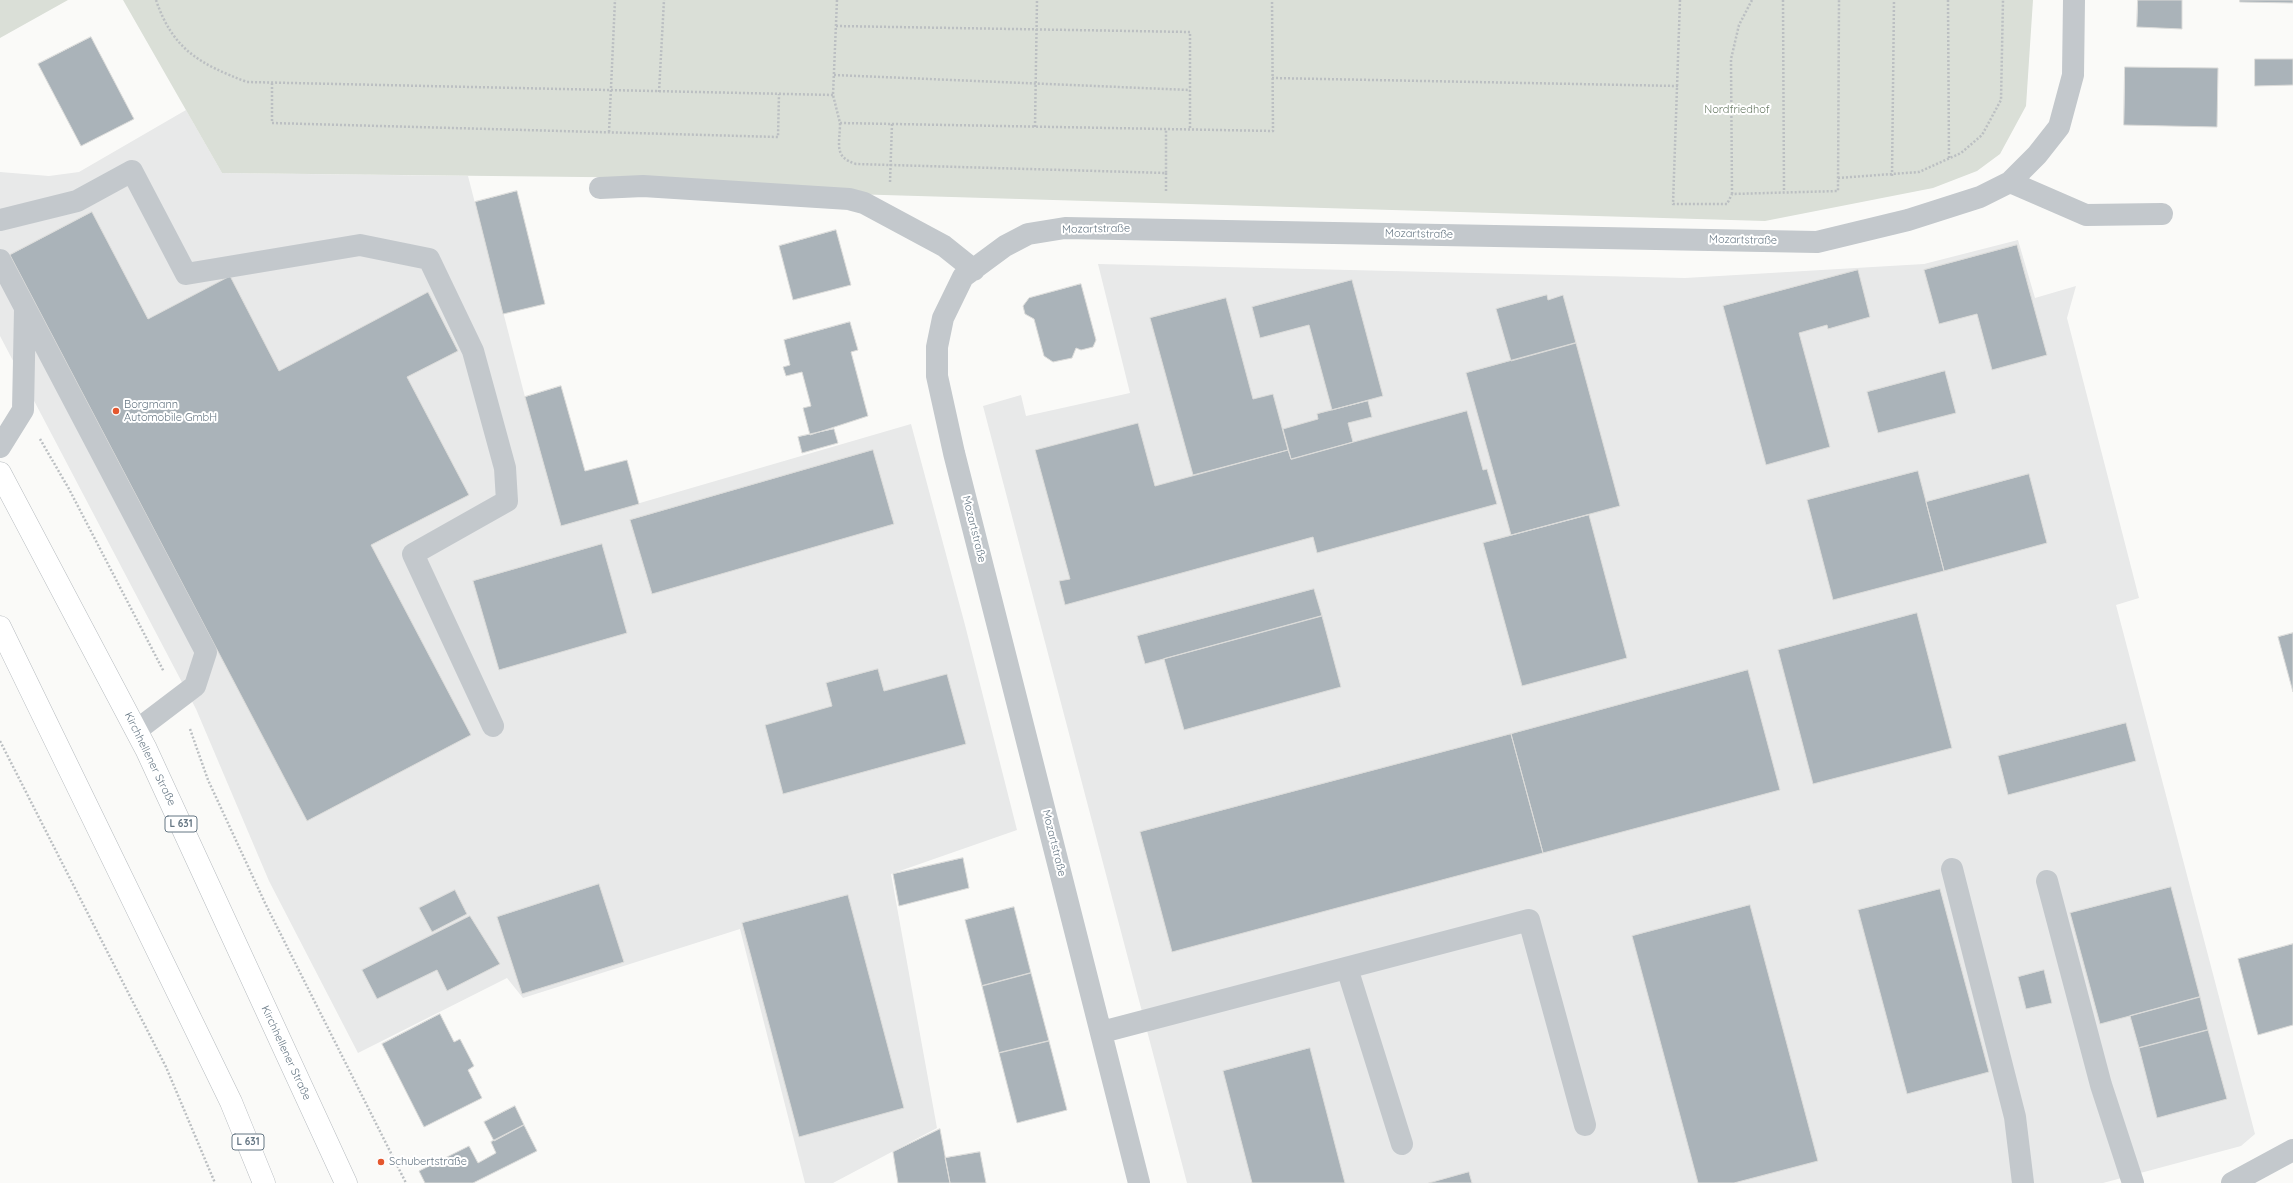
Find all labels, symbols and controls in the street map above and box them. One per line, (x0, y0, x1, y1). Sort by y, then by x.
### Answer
park label: Nordfriedhof (1704, 103, 1770, 117)
street label: Mozartstraße (1062, 222, 1130, 236)
street label: Mozartstraße (1385, 227, 1453, 241)
street label: Mozartstraße (1709, 233, 1777, 247)
place label: Borgmann Automobile GmbH (124, 398, 217, 424)
marker: Borgmann Automobile GmbH (111, 406, 121, 416)
street label: Mozartstraße (959, 494, 989, 564)
street label: Kirchhellener Straße (122, 710, 178, 808)
street label: Mozartstraße (1039, 808, 1069, 878)
road number: L 631 (165, 816, 197, 832)
street label: Kirchhellener Straße (258, 1004, 314, 1102)
road number: L 631 (232, 1134, 264, 1150)
place label: Schubertstraße (389, 1155, 467, 1169)
marker: Schubertstraße (376, 1157, 386, 1167)

